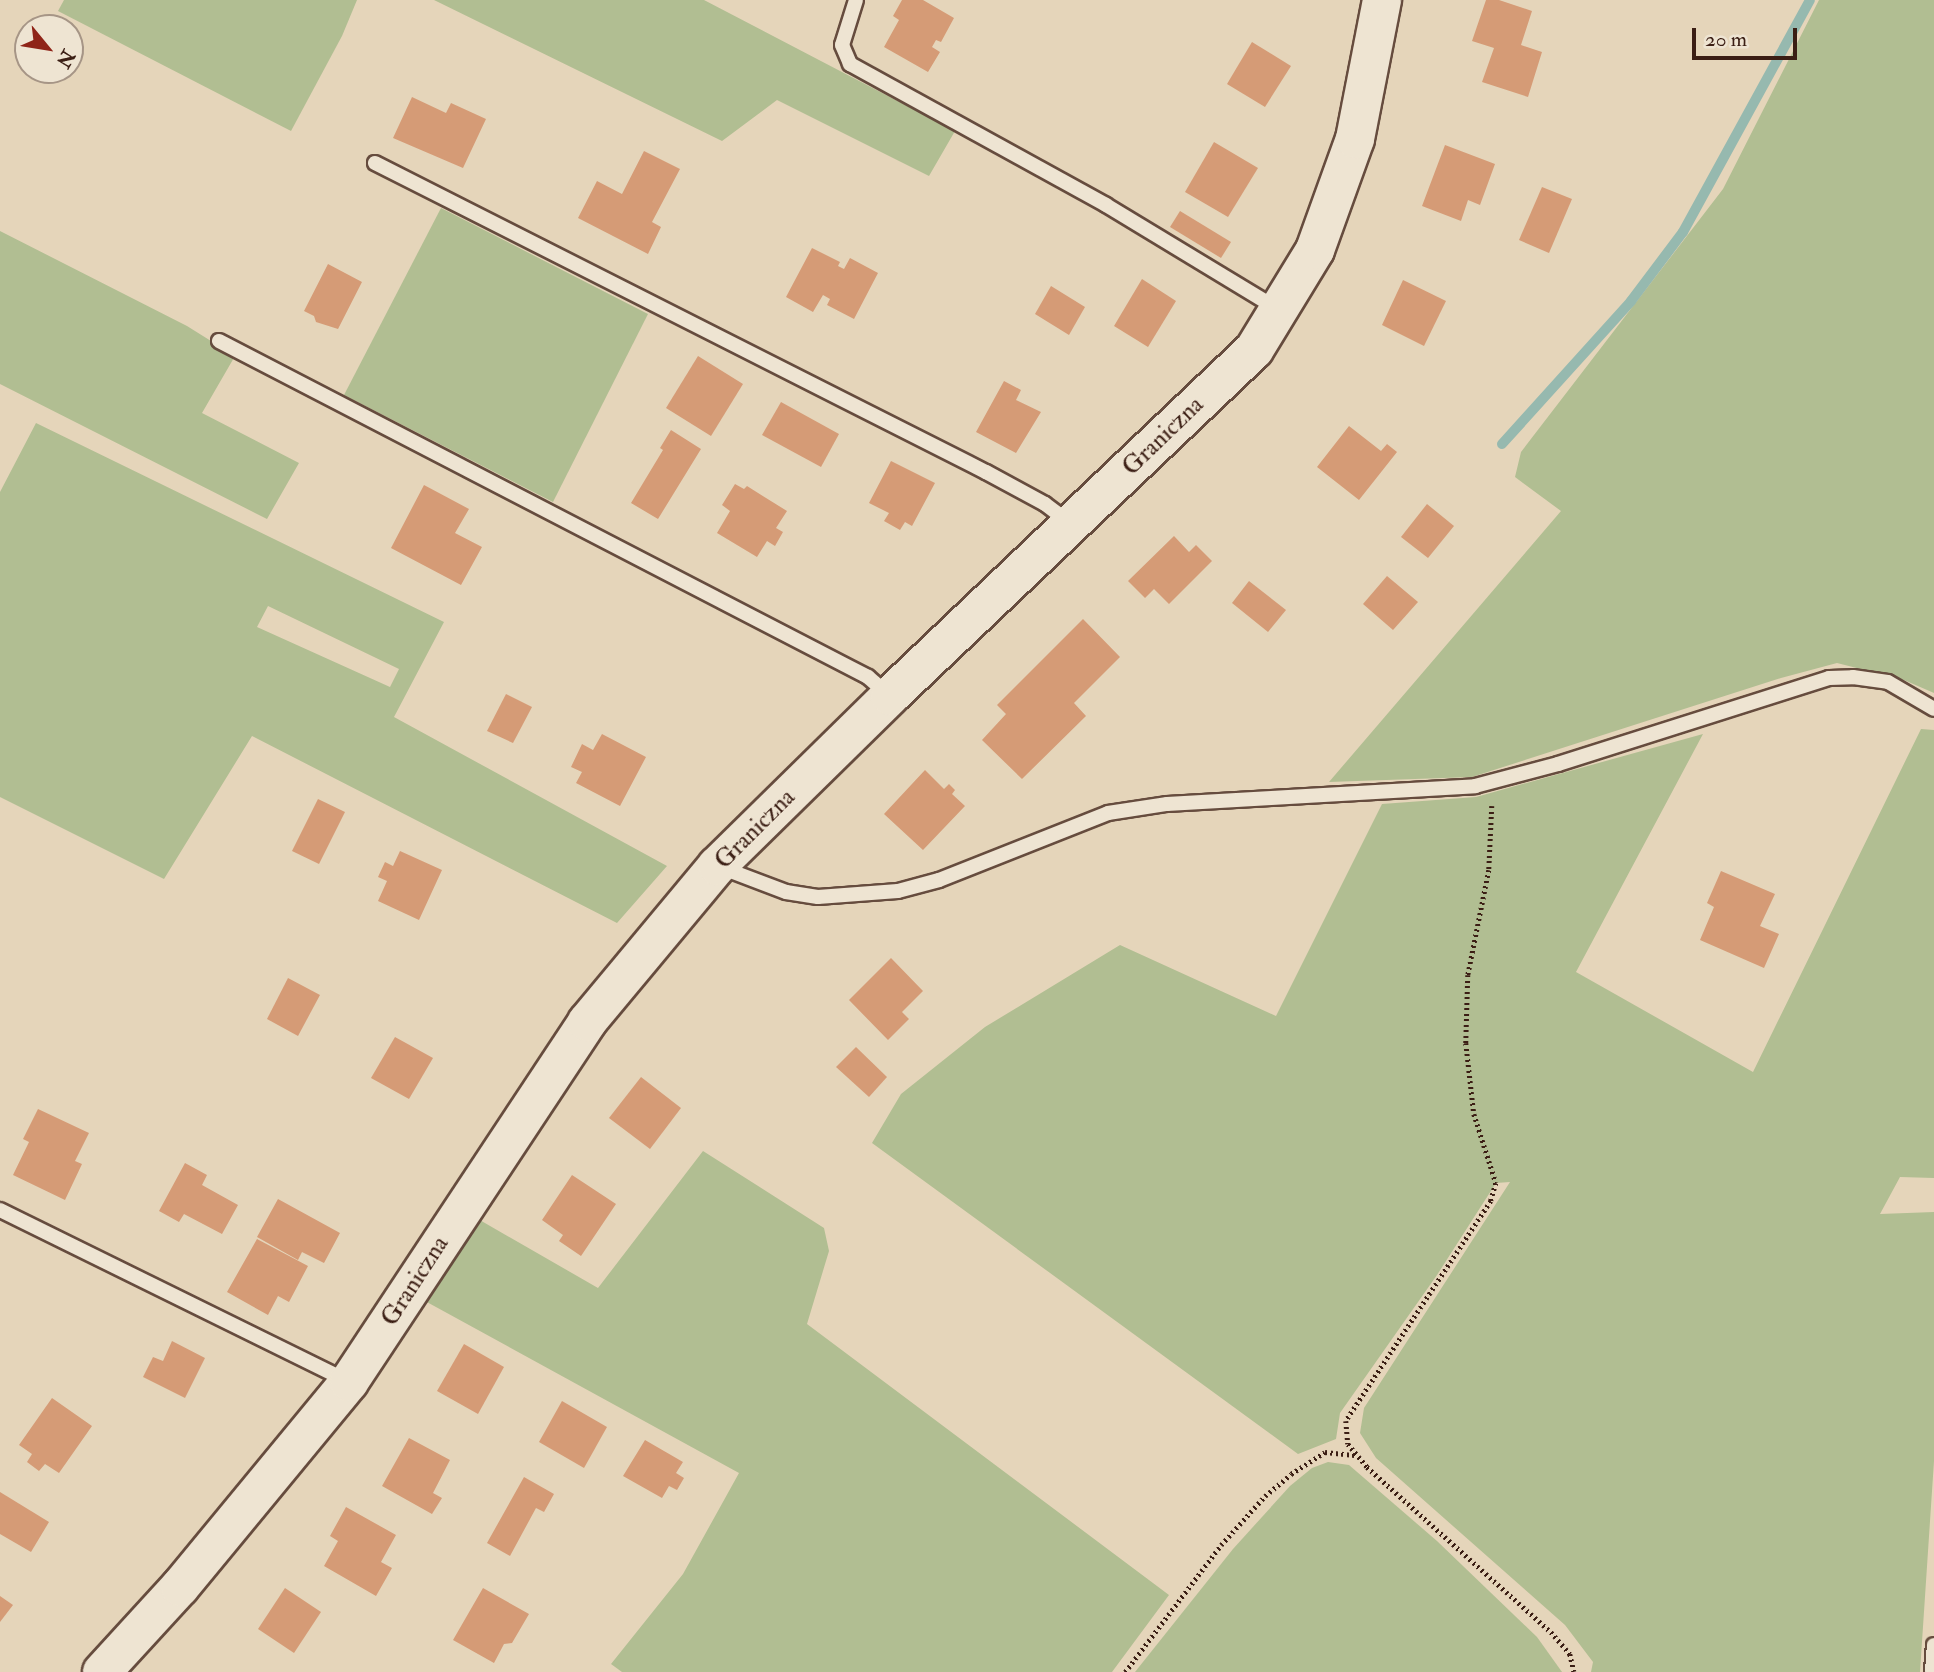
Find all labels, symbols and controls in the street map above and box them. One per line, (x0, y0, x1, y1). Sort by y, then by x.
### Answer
north arrow (14, 14, 84, 84)
scale bar (1696, 14, 1801, 58)
text: 20 m (1705, 26, 1747, 53)
text: N (51, 45, 80, 72)
street label: Graniczna (1117, 391, 1209, 481)
street label: Graniczna (709, 783, 801, 875)
street label: Graniczna (375, 1231, 455, 1331)

